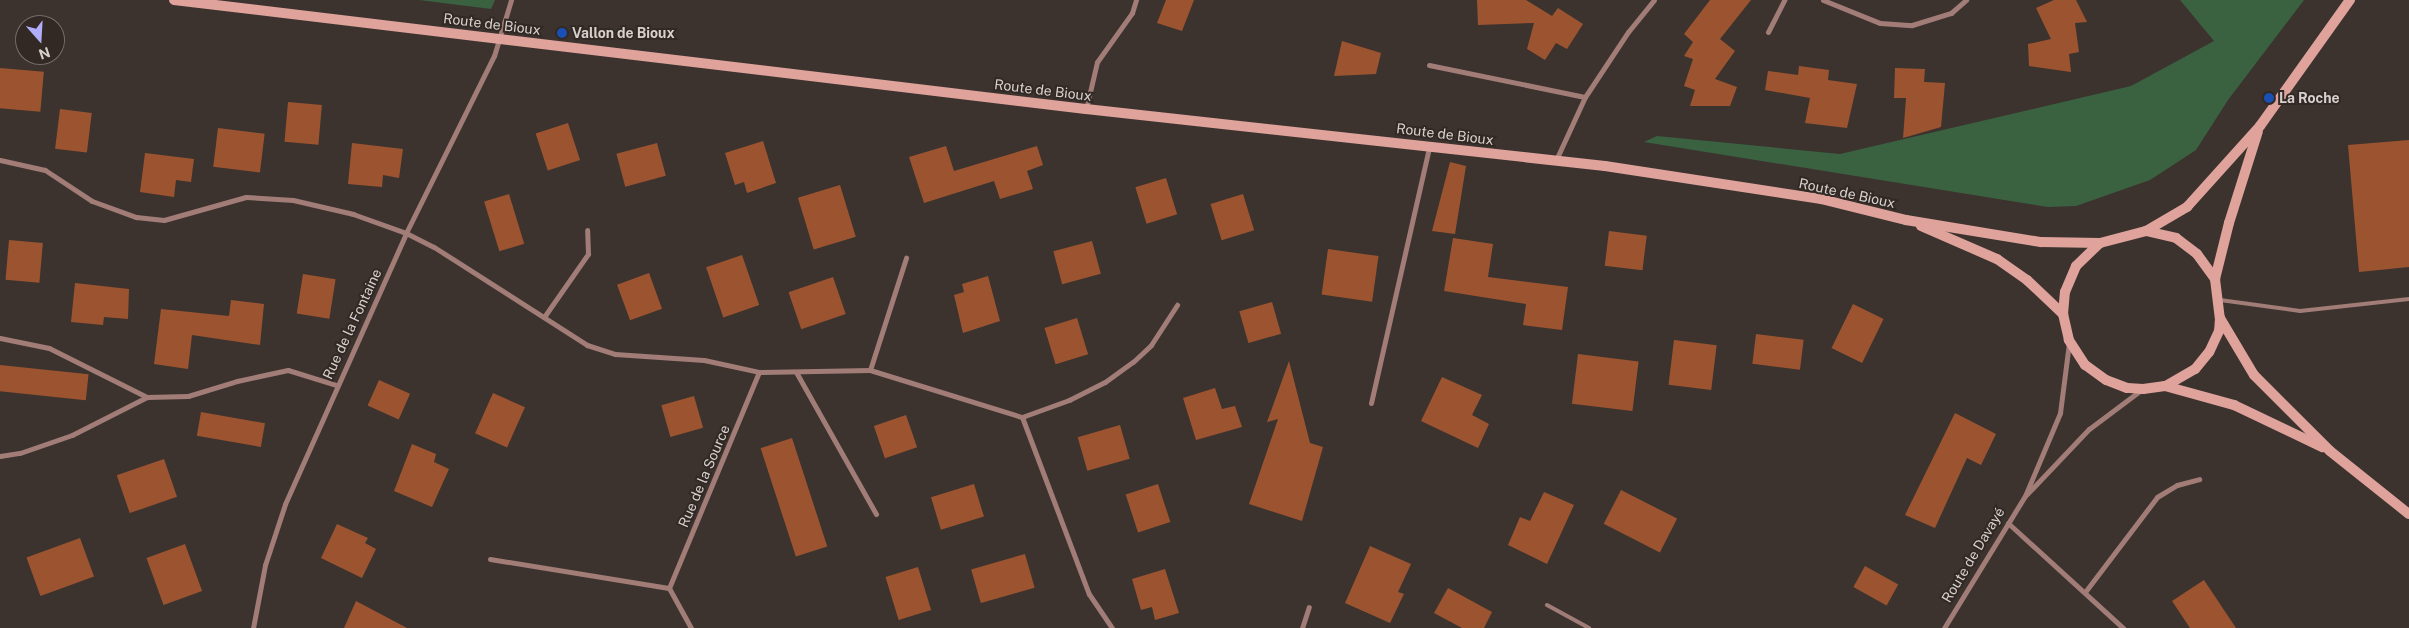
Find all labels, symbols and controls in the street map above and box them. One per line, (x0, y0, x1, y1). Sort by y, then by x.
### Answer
street label: Route de Bioux (442, 10, 542, 38)
north arrow (15, 15, 65, 65)
place label: Vallon de Bioux (572, 25, 675, 41)
marker: Vallon de Bioux (556, 27, 568, 39)
text: N (37, 44, 52, 63)
street label: Route de Bioux (993, 76, 1093, 104)
place label: La Roche (2279, 90, 2340, 106)
marker: La Roche (2263, 92, 2275, 104)
street label: Route de Bioux (1395, 120, 1495, 148)
street label: Route de Bioux (1797, 175, 1897, 211)
street label: Rue de la Fontaine (319, 266, 385, 382)
street label: Rue de la Source (675, 422, 733, 530)
street label: Route de Davayé (1938, 504, 2008, 606)

